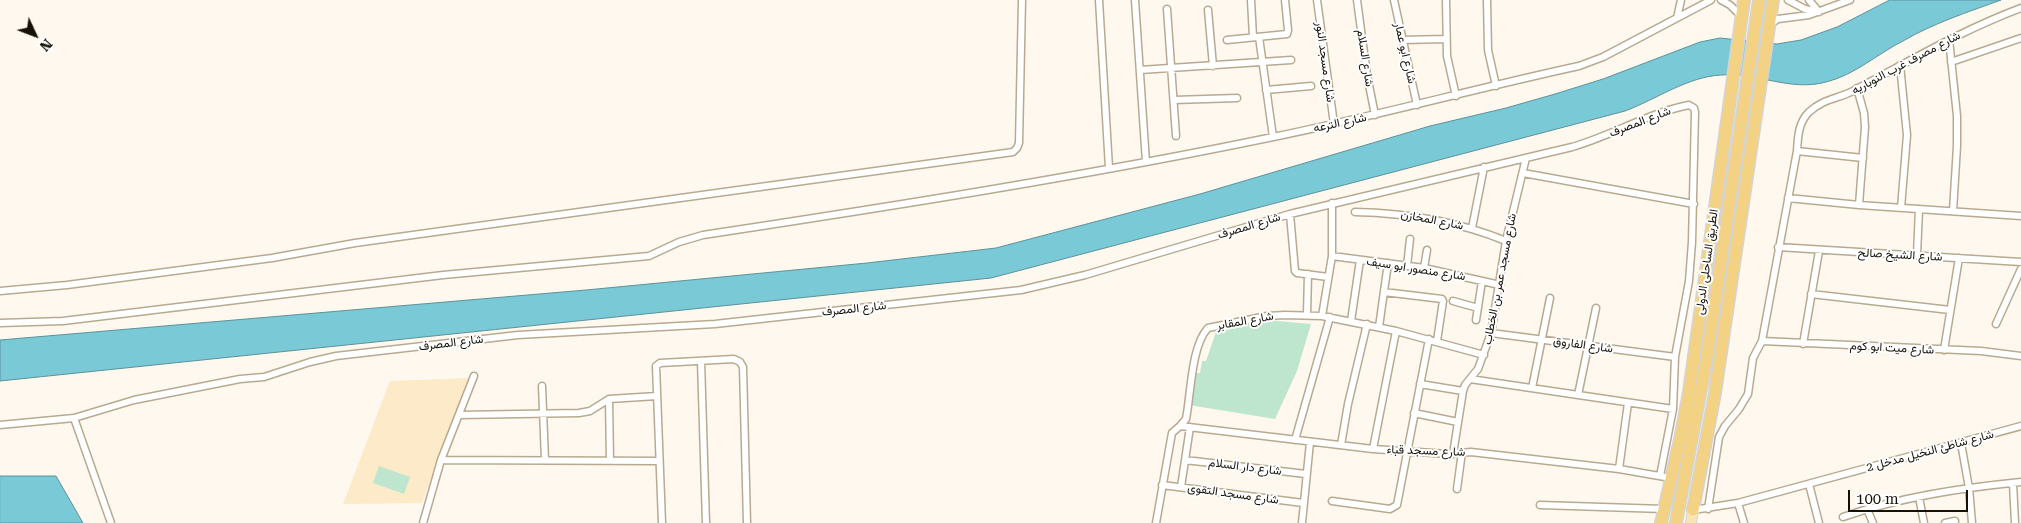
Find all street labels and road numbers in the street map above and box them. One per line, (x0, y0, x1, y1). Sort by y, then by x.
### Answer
street label: شارع مسجد النور (1312, 21, 1338, 103)
street label: شارع ابو عمار (1391, 21, 1419, 85)
street label: شارع السلام (1353, 28, 1377, 88)
street label: شارع مصرف غرب النوباريه (1849, 28, 1963, 98)
street label: شارع المصرف (1607, 104, 1673, 140)
street label: شارع الترعه (1312, 110, 1368, 136)
street label: شارع المخازن (1399, 207, 1465, 233)
street label: الطريق الساحلى الدولى (1692, 208, 1722, 316)
street label: شارع المصرف (1216, 210, 1282, 242)
street label: شارع مسجد عمر بن الخطاب (1480, 212, 1520, 346)
street label: شارع الشيخ صالح (1857, 246, 1943, 264)
street label: شارع منصور ابو سيف (1365, 254, 1467, 284)
street label: شارع المصرف (821, 298, 887, 320)
street label: شارع المقابر (1215, 309, 1275, 333)
street label: شارع المصرف (418, 332, 484, 354)
street label: شارع الفاروق (1552, 334, 1614, 356)
street label: شارع ميت ابو كوم (1849, 339, 1935, 357)
street label: شارع شاطئ النخيل مدخل 2 (1865, 427, 1995, 475)
street label: شارع مسجد قباء (1386, 442, 1466, 460)
street label: شارع دار السلام (1208, 455, 1282, 479)
street label: شارع مسجد التقوى (1186, 480, 1280, 508)

